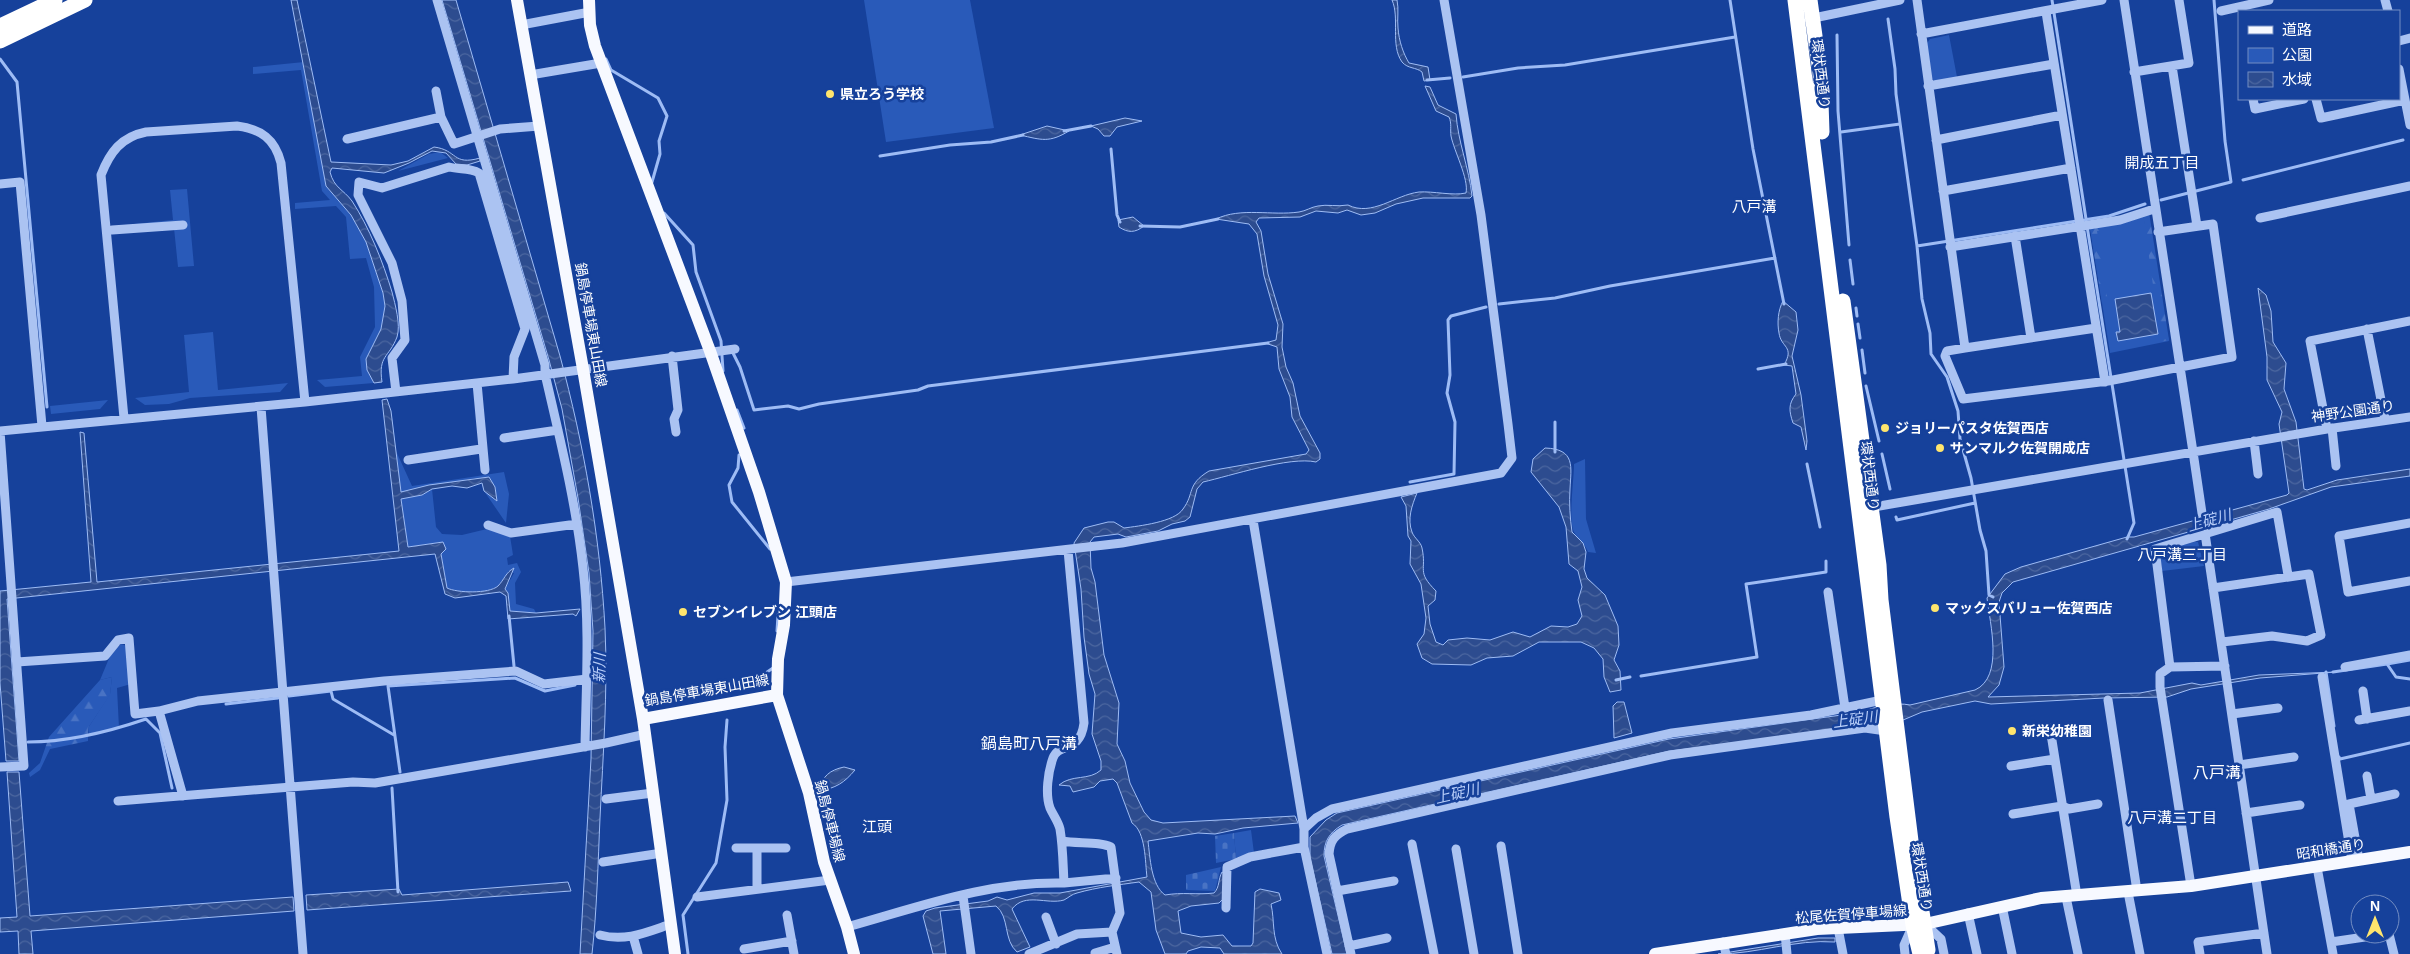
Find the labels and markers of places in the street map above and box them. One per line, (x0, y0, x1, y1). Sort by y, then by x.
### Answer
place label: 県立ろう学校 (840, 86, 924, 102)
marker: 県立ろう学校 (824, 88, 836, 100)
place label: ジョリーパスタ佐賀西店 (1895, 420, 2049, 436)
marker: ジョリーパスタ佐賀西店 (1879, 422, 1891, 434)
place label: サンマルク佐賀開成店 (1950, 440, 2090, 456)
marker: サンマルク佐賀開成店 (1934, 442, 1946, 454)
place label: マックスバリュー佐賀西店 (1945, 600, 2113, 616)
marker: マックスバリュー佐賀西店 (1929, 602, 1941, 614)
place label: セブンイレブン 江頭店 (693, 604, 837, 620)
marker: セブンイレブン 江頭店 (677, 606, 689, 618)
place label: 新栄幼稚園 (2022, 723, 2092, 739)
marker: 新栄幼稚園 (2006, 725, 2018, 737)

